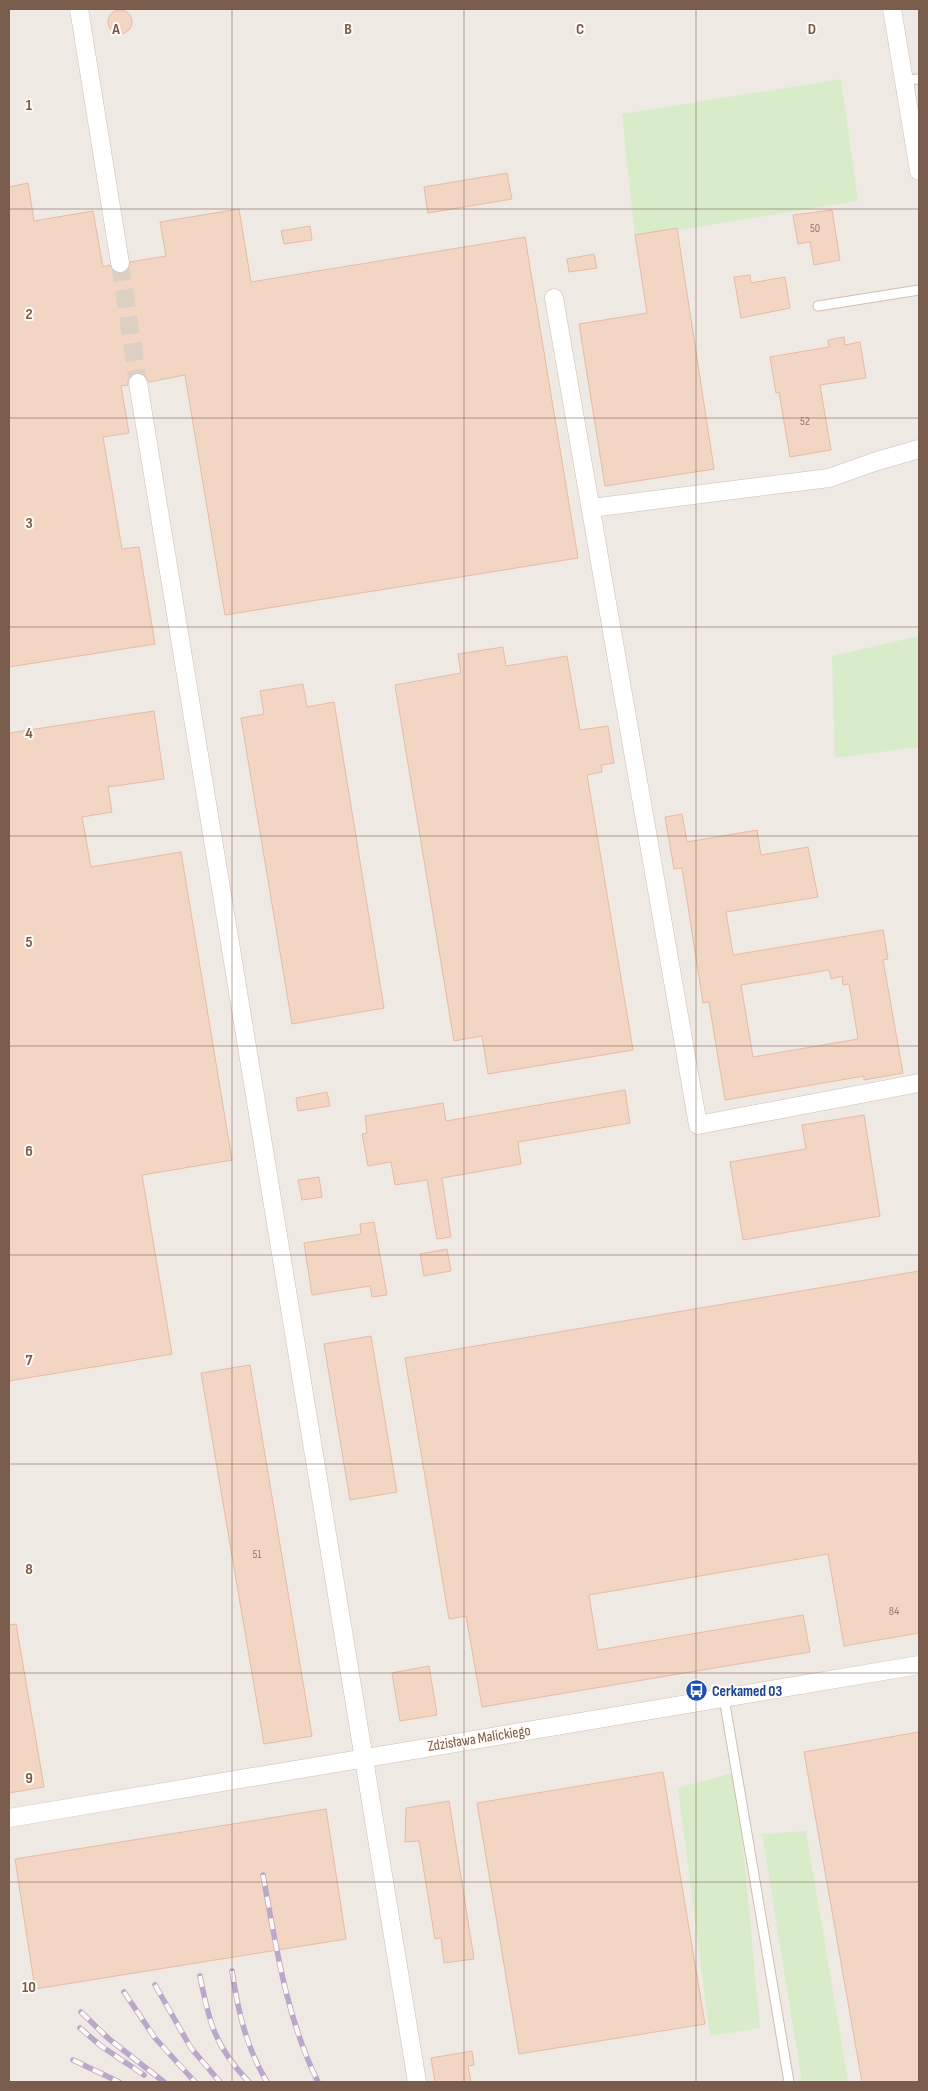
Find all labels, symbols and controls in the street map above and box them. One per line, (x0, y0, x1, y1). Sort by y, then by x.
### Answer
text: A (111, 20, 120, 39)
text: B (344, 20, 352, 39)
text: C (576, 20, 584, 39)
text: D (808, 20, 816, 39)
text: 1 (26, 96, 33, 115)
house number: 50 (810, 221, 820, 236)
text: 2 (25, 305, 33, 324)
house number: 52 (800, 414, 810, 429)
text: 3 (25, 514, 33, 533)
text: 4 (25, 724, 33, 743)
text: 5 (25, 933, 33, 952)
text: 6 (25, 1142, 33, 1161)
text: 7 (26, 1351, 33, 1370)
house number: 51 (252, 1547, 262, 1562)
text: 8 (25, 1560, 33, 1579)
house number: 84 (889, 1604, 899, 1619)
bus stop icon: Cerkamed 03 (684, 1679, 708, 1703)
place label: Cerkamed 03 (712, 1682, 782, 1701)
street label: Zdzisława Malickiego (426, 1721, 532, 1756)
text: 9 (25, 1769, 33, 1788)
text: 10 (22, 1978, 36, 1997)

